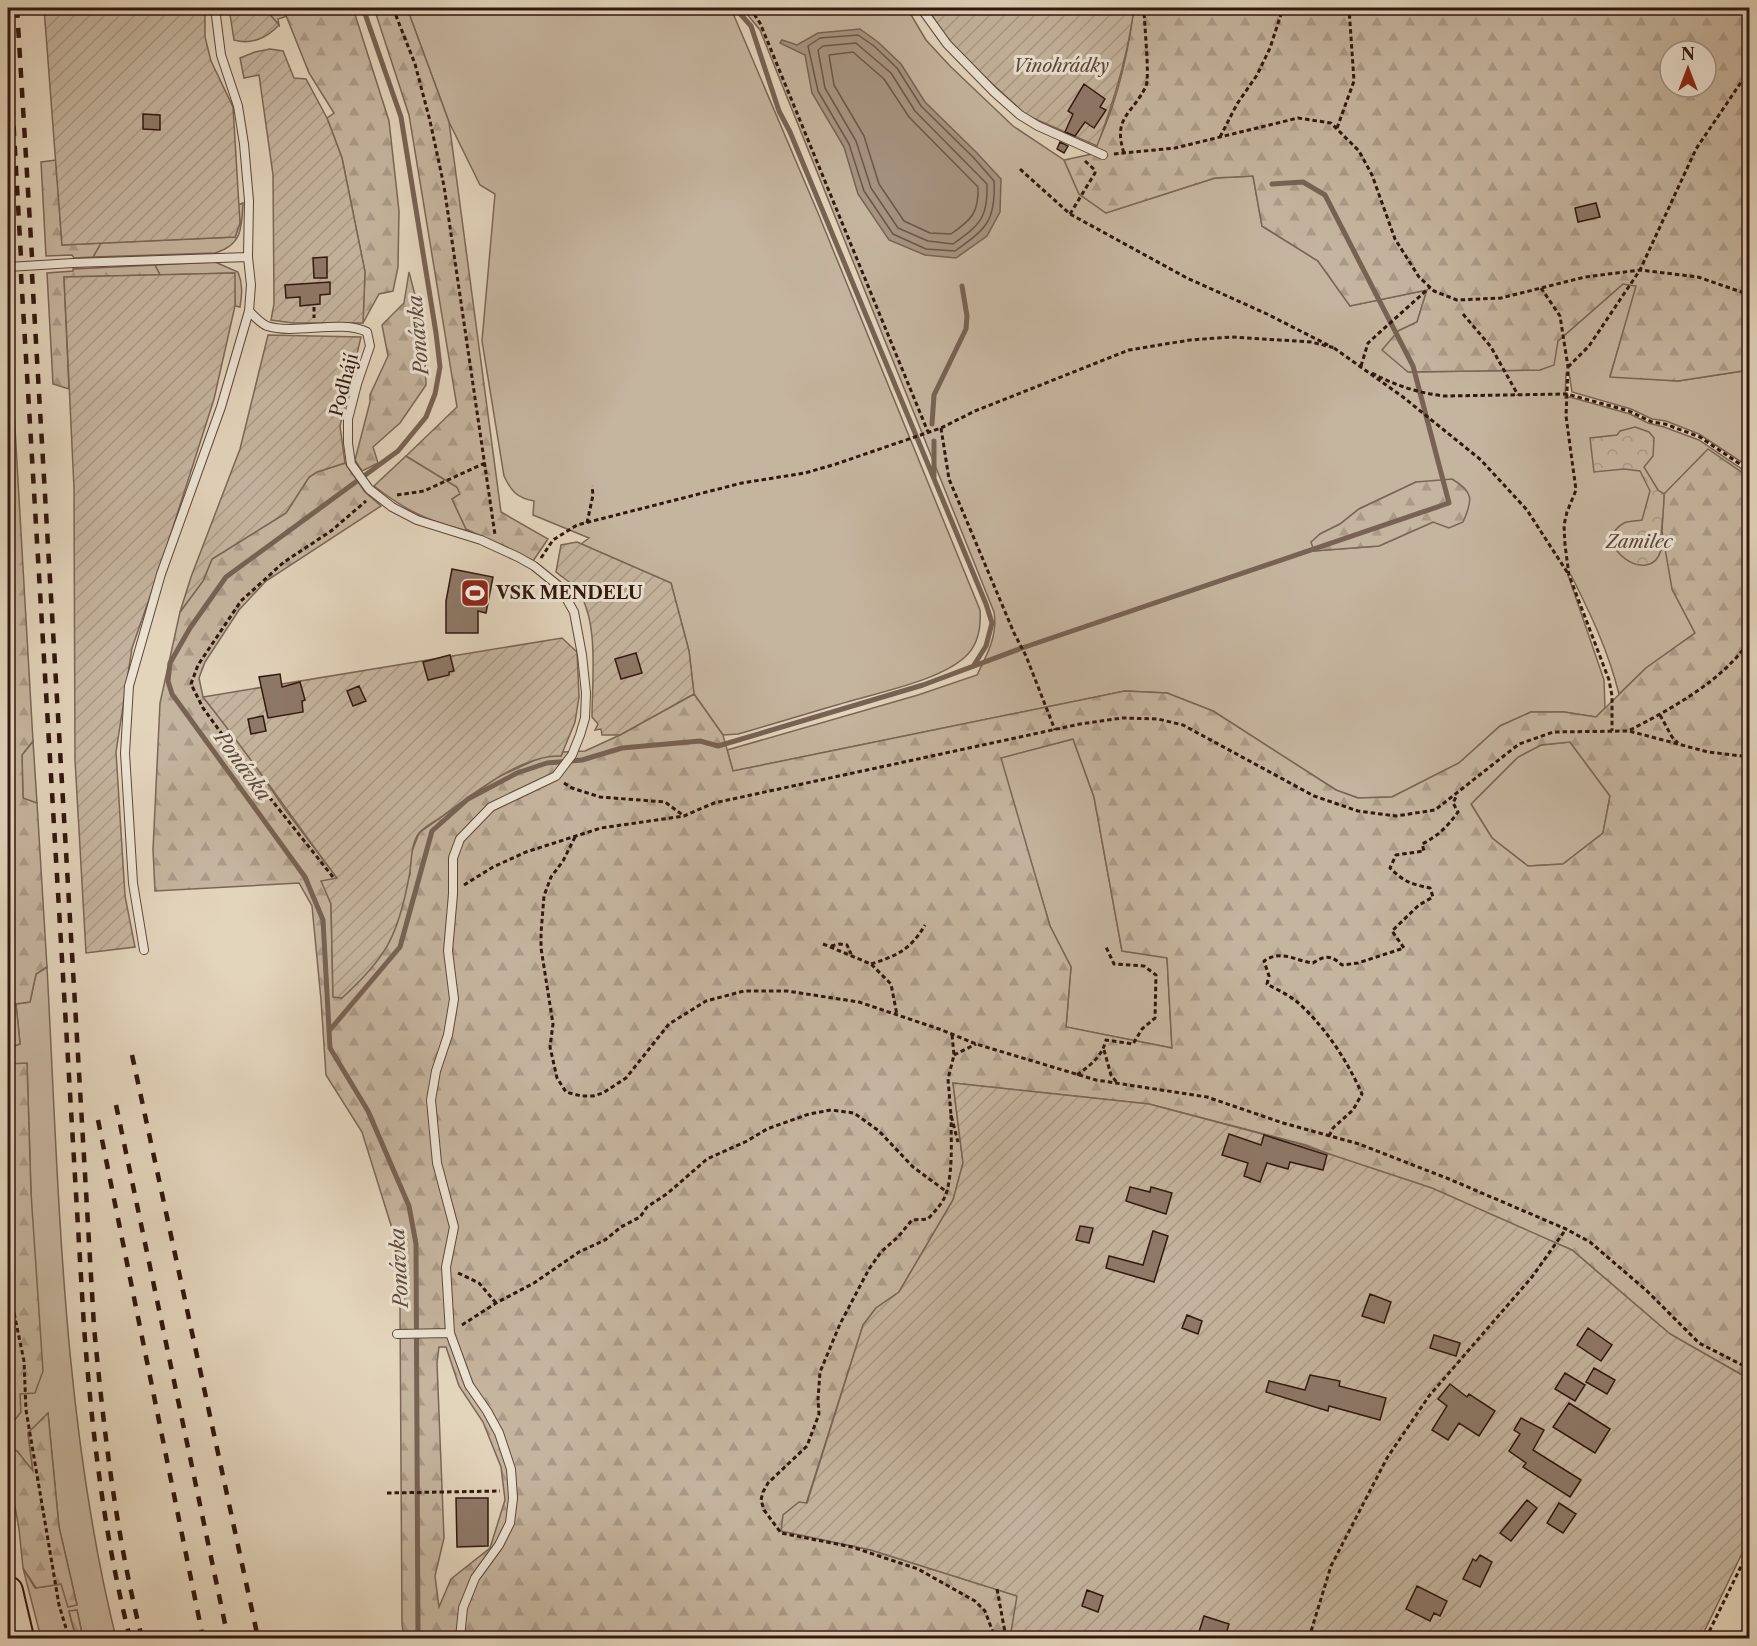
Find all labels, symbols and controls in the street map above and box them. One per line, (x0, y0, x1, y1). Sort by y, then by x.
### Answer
north arrow (1658, 39, 1718, 99)
text: N (1681, 44, 1695, 64)
park label: Vinohrádky (1013, 55, 1109, 77)
water label: Ponávka (403, 294, 434, 378)
street label: Podhájí (325, 350, 363, 419)
park label: Zamilec (1605, 531, 1673, 553)
sports icon: VSK MENDELU (459, 577, 491, 609)
place label: VSK MENDELU (495, 582, 643, 604)
water label: Ponávka (209, 725, 276, 805)
water label: Ponávka (385, 1227, 413, 1311)

